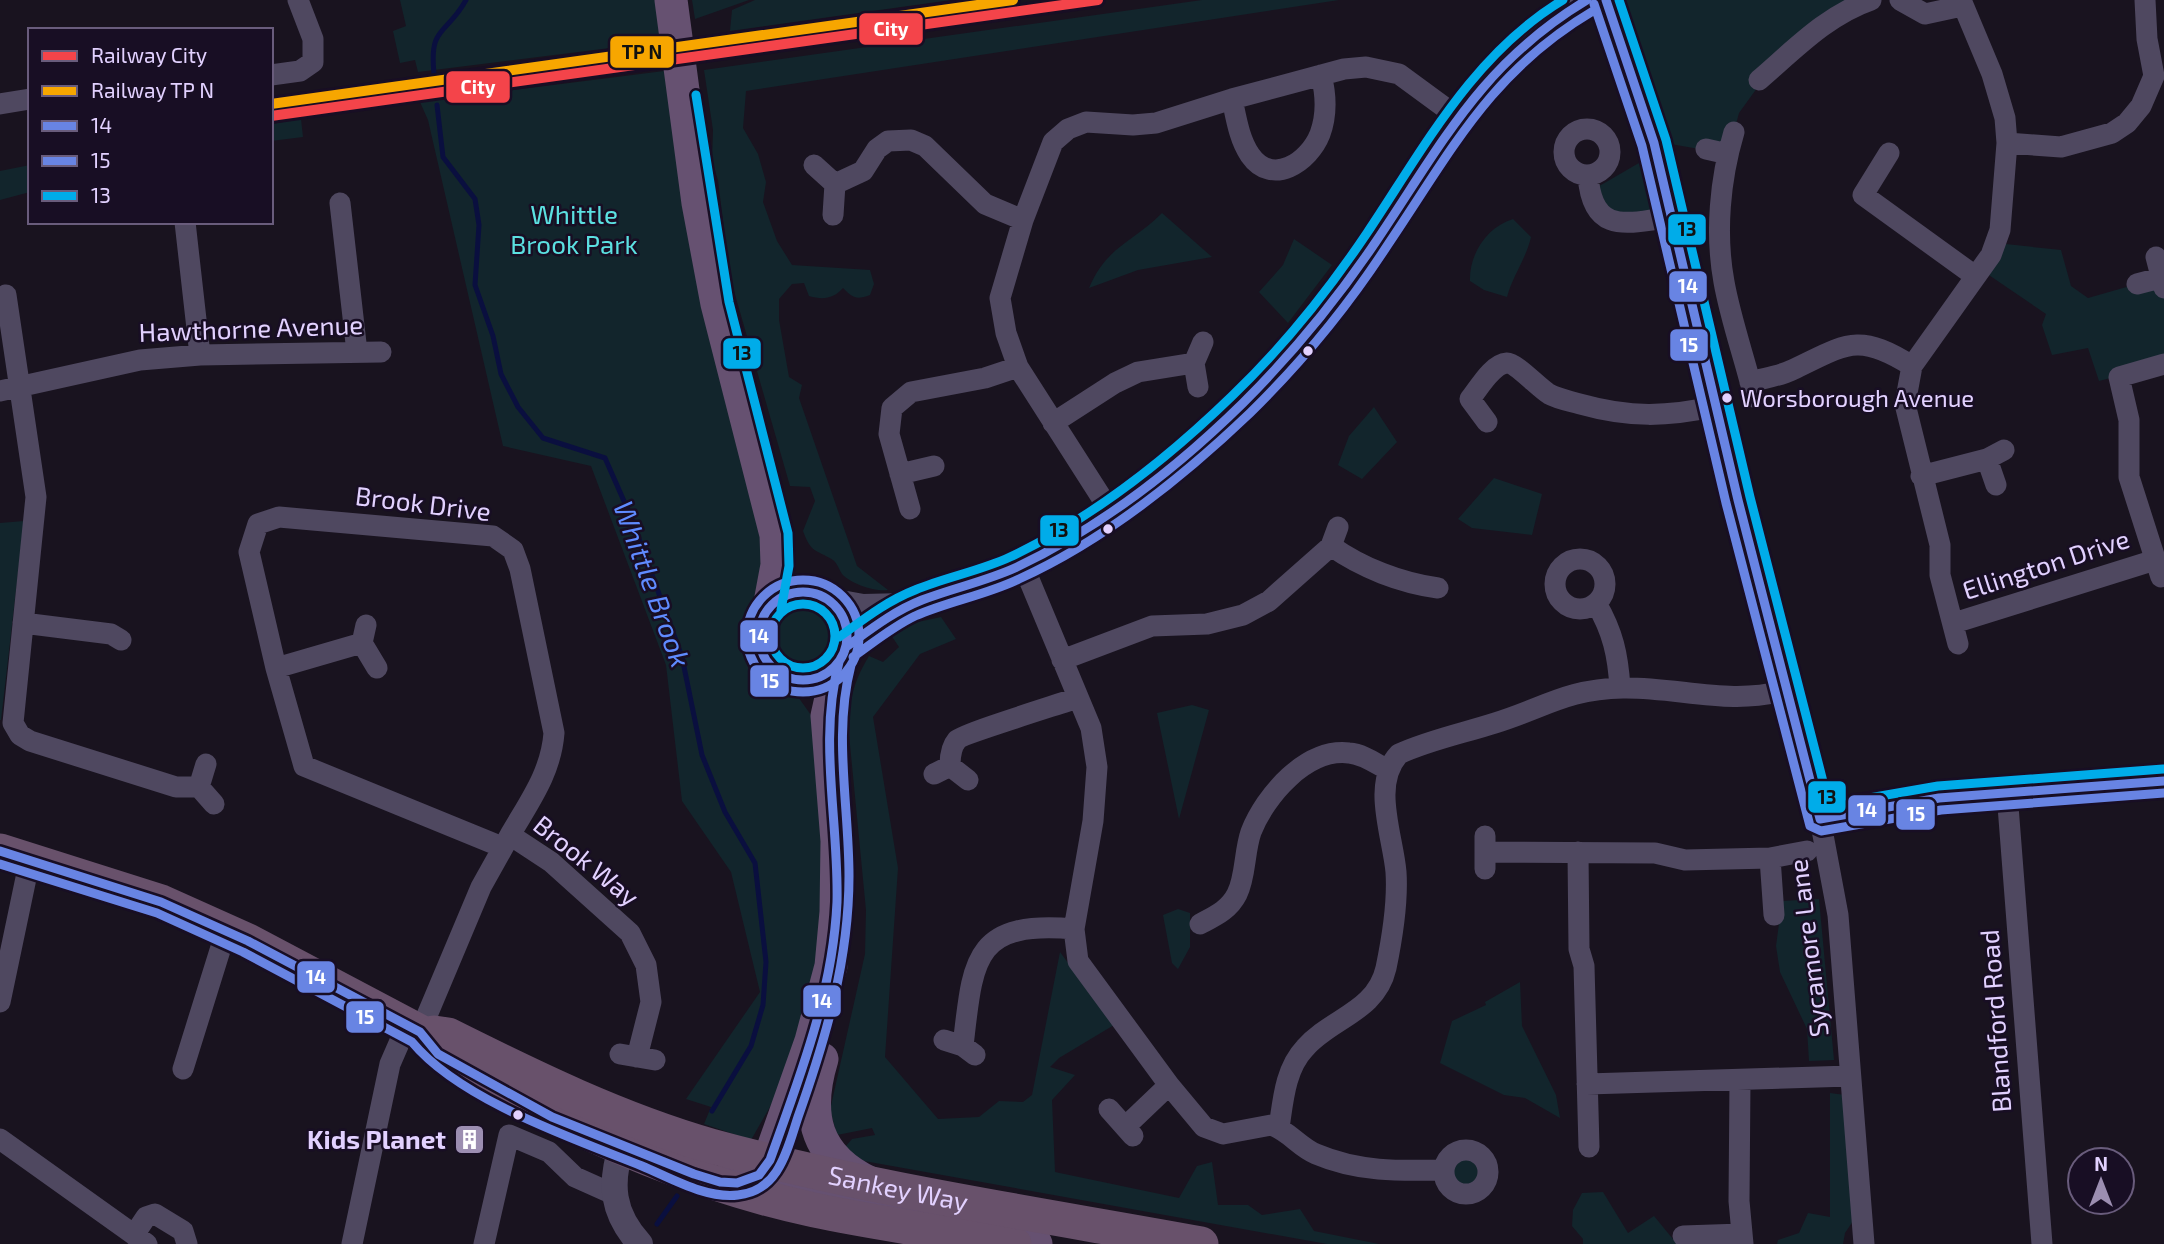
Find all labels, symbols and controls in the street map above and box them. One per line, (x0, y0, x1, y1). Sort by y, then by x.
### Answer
line badge: City (858, 12, 924, 46)
text: City (874, 17, 909, 41)
legend (28, 28, 273, 224)
line badge: TP N (609, 35, 675, 69)
text: TP N (622, 40, 662, 63)
text: Railway City (91, 42, 207, 67)
line badge: City (445, 70, 511, 104)
text: City (461, 75, 496, 99)
text: Railway TP N (91, 77, 214, 102)
text: 14 (91, 112, 112, 137)
text: 15 (91, 147, 111, 172)
text: 13 (91, 182, 111, 207)
park label: Whittle Brook Park (510, 198, 638, 259)
line badge: 13 (1667, 213, 1707, 246)
text: 13 (1678, 217, 1696, 240)
line badge: 14 (1668, 270, 1708, 303)
text: 14 (1678, 274, 1698, 297)
street label: Hawthorne Avenue (138, 308, 364, 347)
line badge: 15 (1669, 328, 1709, 362)
text: 15 (1680, 333, 1698, 356)
line badge: 13 (722, 337, 762, 370)
text: 13 (733, 341, 751, 364)
unlabelled marker (1301, 344, 1315, 358)
place label: Worsborough Avenue (1740, 383, 1974, 412)
marker: Worsborough Avenue (1720, 391, 1734, 405)
street label: Brook Drive (354, 479, 493, 526)
water label: Whittle Brook (607, 496, 699, 671)
line badge: 13 (1039, 514, 1080, 547)
text: 13 (1050, 518, 1068, 541)
unlabelled marker (1101, 522, 1115, 536)
street label: Ellington Drive (1958, 522, 2133, 605)
line badge: 14 (739, 619, 779, 653)
text: 14 (749, 624, 769, 647)
line badge: 15 (749, 664, 790, 698)
text: 15 (761, 669, 779, 692)
line badge: 13 (1807, 780, 1847, 814)
text: 13 (1818, 785, 1836, 808)
line badge: 14 (1847, 794, 1887, 827)
text: 14 (1857, 798, 1877, 821)
line badge: 15 (1895, 798, 1936, 831)
text: 15 (1907, 802, 1925, 825)
street label: Brook Way (528, 808, 646, 912)
street label: Sycamore Lane (1781, 857, 1834, 1039)
street label: Blandford Road (1973, 929, 2016, 1114)
line badge: 14 (296, 960, 336, 994)
text: 14 (306, 965, 326, 988)
line badge: 14 (802, 984, 842, 1018)
text: 14 (812, 989, 832, 1012)
line badge: 15 (345, 1000, 385, 1034)
text: 15 (356, 1005, 374, 1028)
unlabelled marker (511, 1108, 525, 1122)
place label: Kids Planet (307, 1123, 446, 1154)
building icon: Kids Planet (452, 1123, 486, 1157)
north arrow (2066, 1146, 2136, 1216)
text: N (2094, 1152, 2108, 1175)
street label: Sankey Way (826, 1158, 971, 1216)

